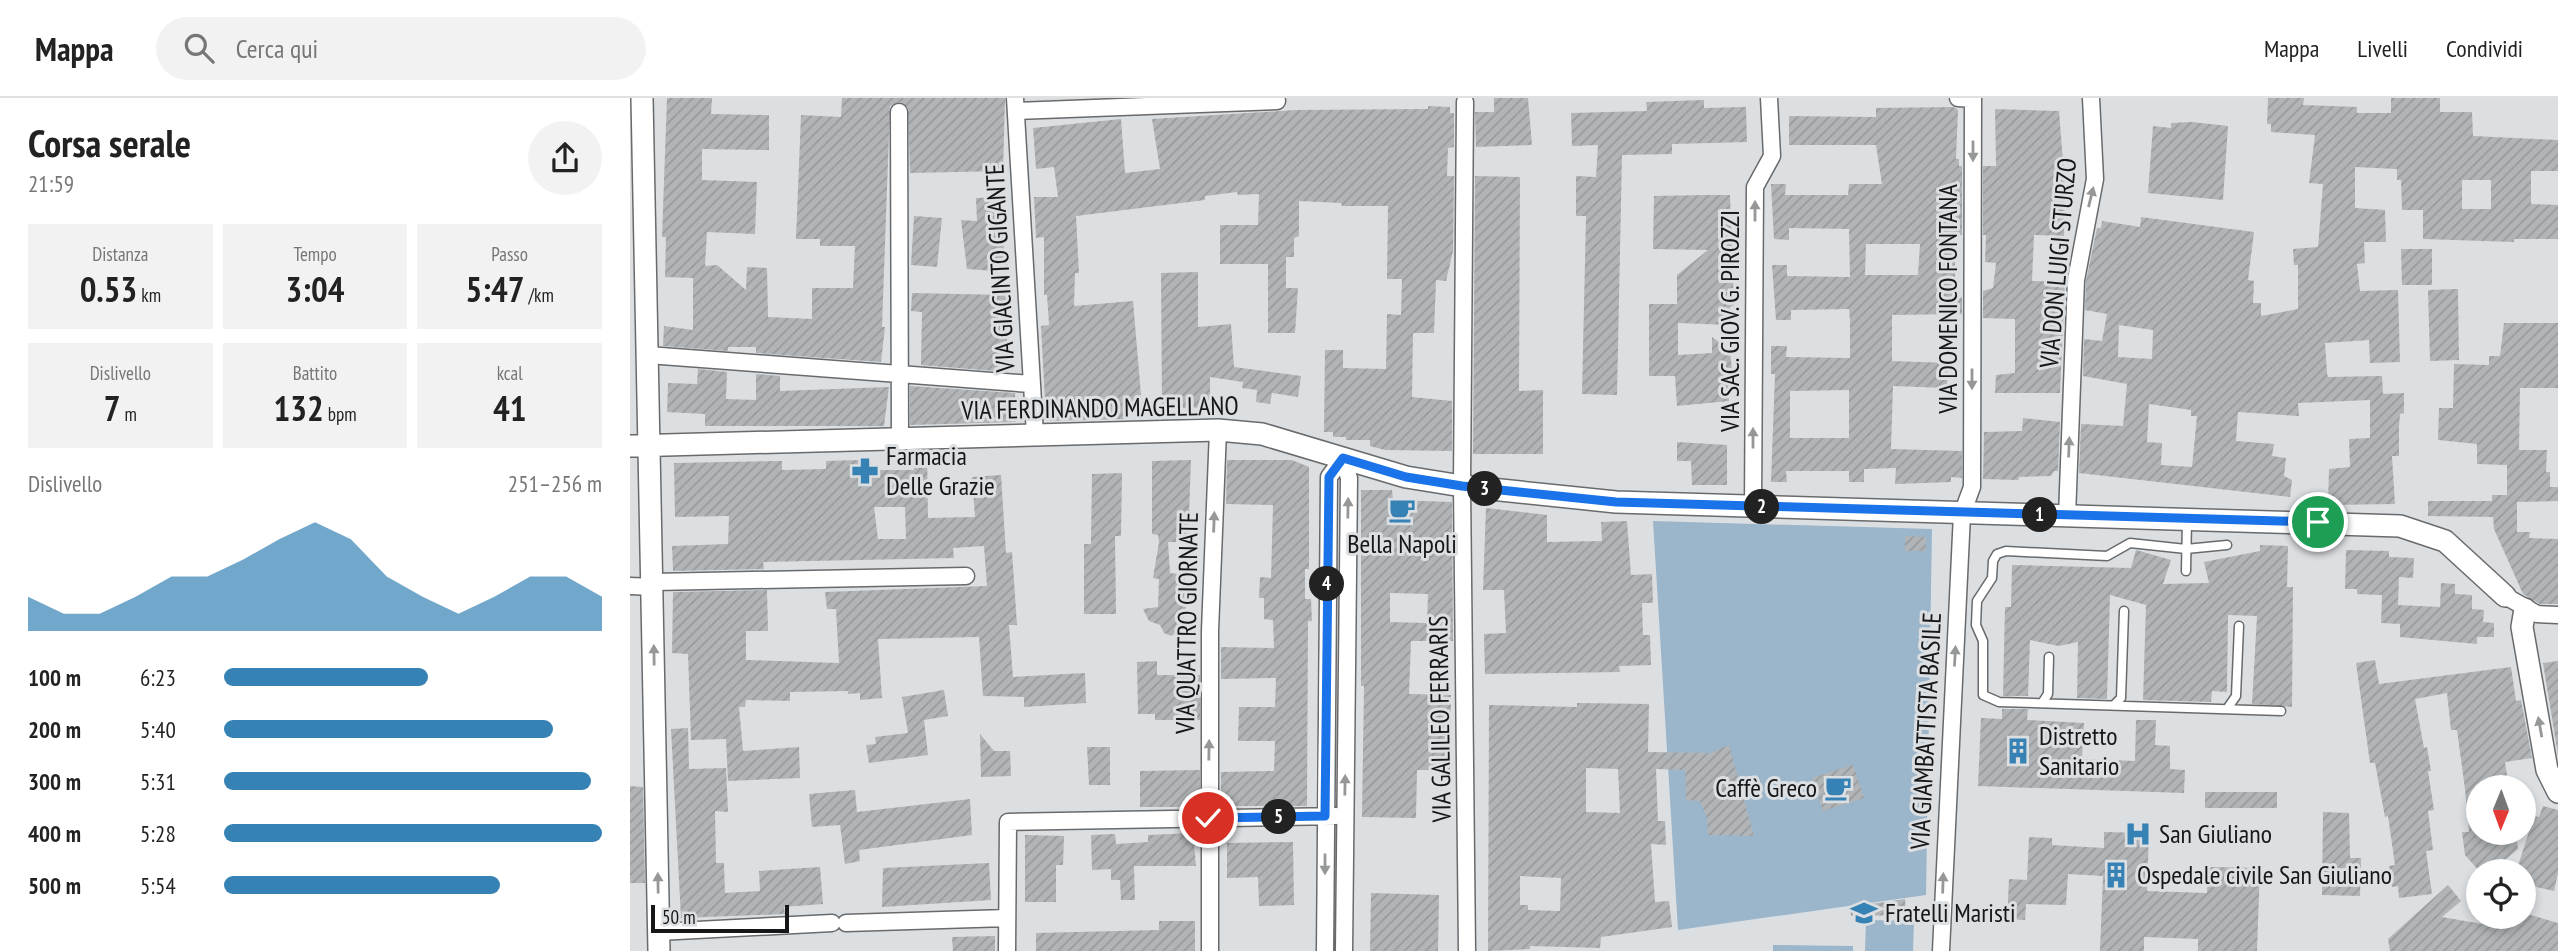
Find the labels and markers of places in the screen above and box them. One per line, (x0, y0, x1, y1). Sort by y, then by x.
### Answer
place label: Farmacia Delle Grazie (886, 439, 995, 502)
pharmacy icon: Farmacia Delle Grazie (850, 456, 880, 486)
pin: 3 (1468, 472, 1502, 506)
pin: 2 (1744, 490, 1780, 524)
pin (2288, 492, 2348, 552)
cafe icon: Bella Napoli (1387, 495, 1417, 525)
pin: 1 (2022, 498, 2058, 532)
place label: Bella Napoli (1347, 527, 1457, 560)
pin: 4 (1310, 566, 1344, 602)
place label: Distretto Sanitario (2039, 719, 2119, 782)
building icon: Distretto Sanitario (2003, 736, 2033, 766)
place label: Caffè Greco (1715, 771, 1817, 804)
cafe icon: Caffè Greco (1823, 773, 1853, 803)
pin (1178, 788, 1238, 848)
pin: 5 (1262, 800, 1296, 834)
place label: San Giuliano (2159, 817, 2272, 850)
hospital icon: San Giuliano (2123, 819, 2153, 849)
place label: Ospedale civile San Giuliano (2137, 858, 2392, 891)
building icon: Ospedale civile San Giuliano (2101, 860, 2131, 890)
place label: Fratelli Maristi (1885, 896, 2016, 929)
school or university icon: Fratelli Maristi (1849, 898, 1879, 928)

